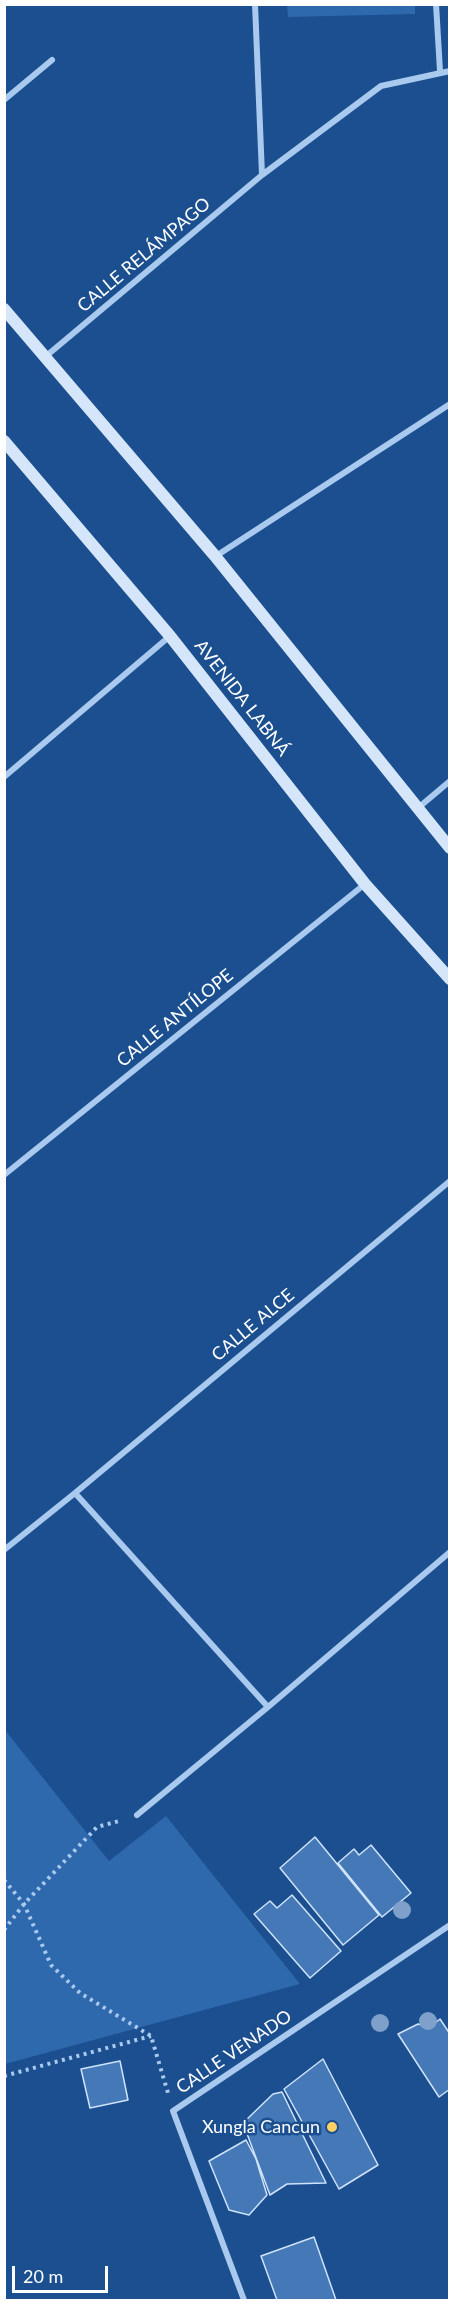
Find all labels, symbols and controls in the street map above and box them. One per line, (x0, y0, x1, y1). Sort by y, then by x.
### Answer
street label: CALLE RELÁMPAGO (73, 193, 215, 317)
street label: AVENIDA LABNÁ (190, 636, 294, 760)
street label: CALLE ANTÍLOPE (112, 964, 238, 1072)
street label: CALLE ALCE (207, 1284, 299, 1366)
street label: CALLE VENADO (172, 2005, 296, 2099)
place label: Xungla Cancun (202, 2116, 320, 2138)
marker: Xungla Cancun (325, 2120, 339, 2134)
scale bar (15, 2254, 111, 2292)
text: 20 m (23, 2265, 63, 2287)

